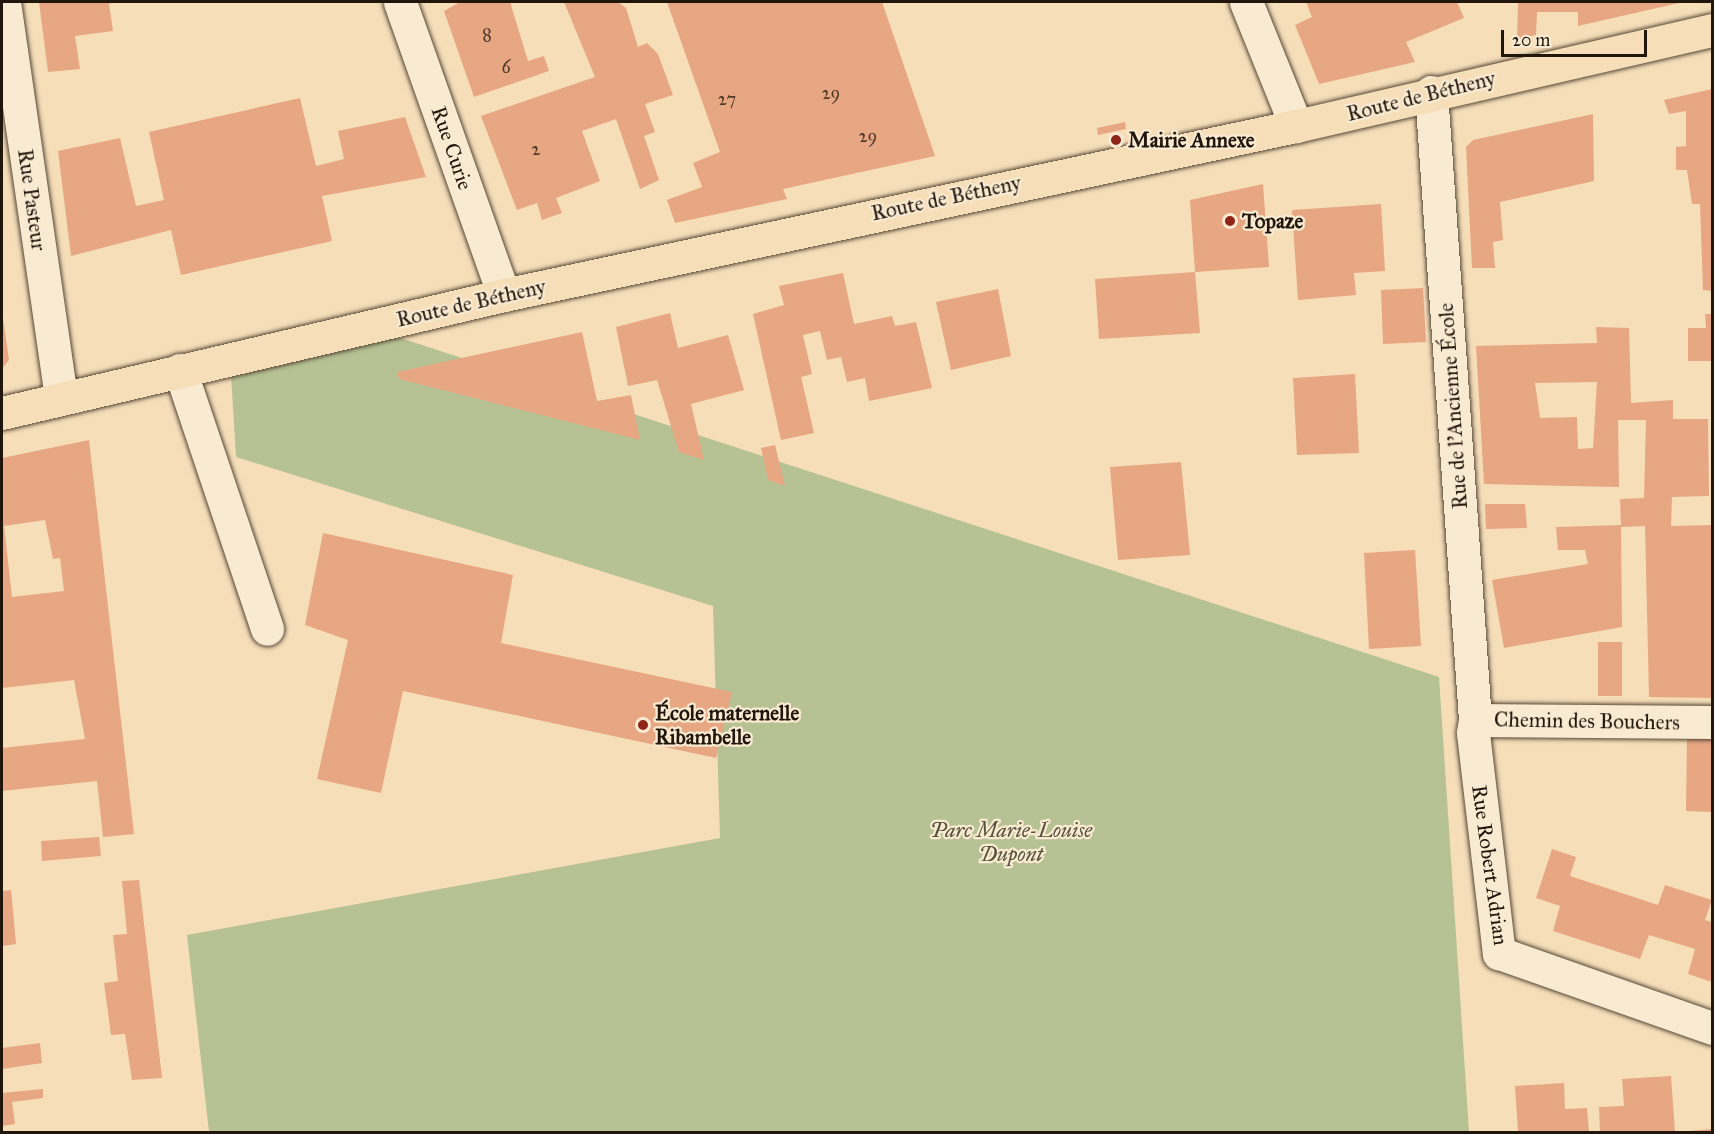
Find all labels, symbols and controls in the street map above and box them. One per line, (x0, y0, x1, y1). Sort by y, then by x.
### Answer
scale bar (1504, 18, 1650, 56)
house number: 8 (482, 24, 492, 46)
text: 20 m (1512, 29, 1550, 51)
house number: 6 (501, 56, 511, 78)
street label: Route de Bétheny (1344, 65, 1498, 127)
house number: 29 (822, 82, 840, 104)
house number: 27 (718, 88, 736, 110)
street label: Rue Curie (426, 103, 478, 193)
house number: 29 (859, 125, 877, 147)
place label: Mairie Annexe (1128, 127, 1255, 153)
marker: Mairie Annexe (1109, 133, 1123, 147)
house number: 2 (532, 138, 540, 160)
street label: Rue Pasteur (12, 148, 52, 252)
street label: Route de Bétheny (869, 170, 1023, 226)
place label: Topaze (1242, 208, 1303, 234)
marker: Topaze (1223, 214, 1237, 228)
street label: Route de Bétheny (394, 274, 548, 332)
street label: Rue de l'Ancienne École (1433, 302, 1473, 510)
place label: École maternelle Ribambelle (655, 700, 799, 750)
street label: Chemin des Bouchers (1494, 707, 1680, 735)
marker: École maternelle Ribambelle (636, 718, 650, 732)
street label: Rue Robert Adrian (1466, 783, 1514, 947)
park label: Parc Marie-Louise Dupont (930, 817, 1092, 867)

